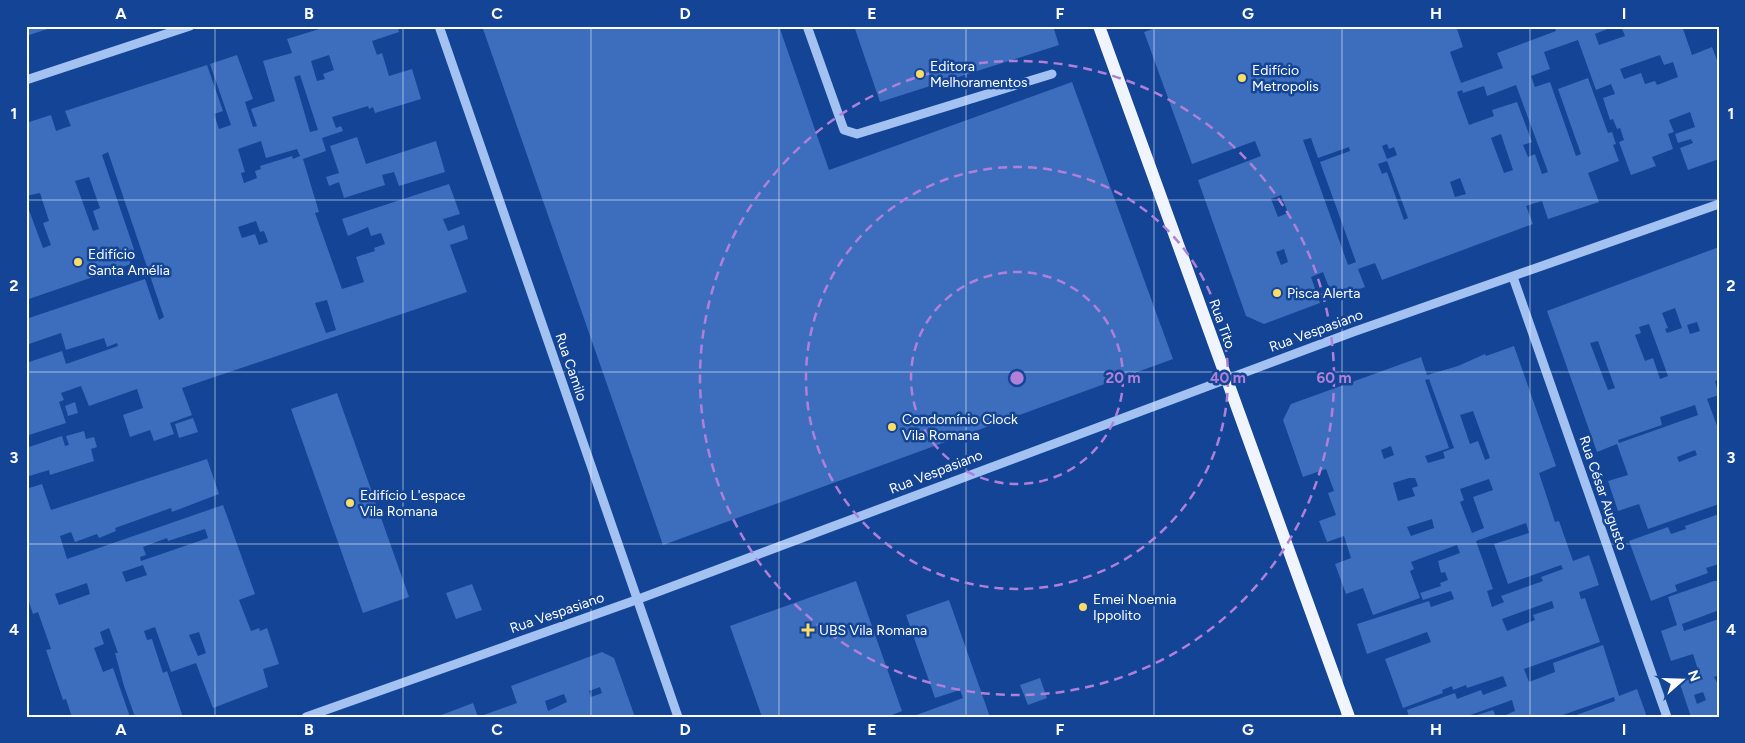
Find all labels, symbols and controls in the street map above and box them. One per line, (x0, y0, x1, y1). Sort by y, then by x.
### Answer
text: A (115, 4, 127, 23)
text: B (304, 4, 314, 23)
text: C (491, 4, 503, 23)
text: D (679, 4, 691, 23)
text: E (867, 4, 877, 23)
text: F (1056, 4, 1065, 23)
text: G (1242, 4, 1254, 23)
text: H (1430, 4, 1442, 23)
text: I (1622, 4, 1626, 23)
place label: Editora Melhoramentos (930, 58, 1028, 91)
place label: Edifício Metropolis (1252, 62, 1319, 95)
marker: Editora Melhoramentos (914, 68, 926, 80)
marker: Edifício Metropolis (1236, 72, 1248, 84)
text: 1 (11, 104, 17, 123)
text: 1 (1728, 104, 1734, 123)
place label: Edifício Santa Amélia (88, 246, 170, 279)
marker: Edifício Santa Amélia (72, 256, 84, 268)
text: 2 (9, 276, 19, 295)
text: 2 (1726, 276, 1736, 295)
place label: Pisca Alerta (1287, 285, 1360, 302)
marker: Pisca Alerta (1271, 287, 1283, 299)
street label: Rua Tito (1205, 297, 1239, 351)
street label: Rua Vespasiano (1267, 306, 1365, 356)
street label: Rua Camilo (551, 331, 591, 403)
centre of rings (1008, 369, 1026, 387)
text: 20 m (1105, 369, 1141, 387)
text: 40 m (1210, 369, 1246, 387)
text: 60 m (1316, 369, 1352, 387)
place label: Condomínio Clock Vila Romana (902, 411, 1018, 444)
marker: Condomínio Clock Vila Romana (886, 421, 898, 433)
street label: Rua César Augusto (1575, 433, 1631, 553)
street label: Rua Vespasiano (887, 446, 985, 498)
text: 3 (10, 448, 19, 467)
text: 3 (1727, 448, 1736, 467)
place label: Edifício L'espace Vila Romana (360, 487, 466, 520)
marker: Edifício L'espace Vila Romana (344, 497, 356, 509)
street label: Rua Vespasiano (508, 589, 606, 637)
place label: Emei Noemia Ippolito (1093, 591, 1176, 624)
marker: Emei Noemia Ippolito (1077, 601, 1089, 613)
text: 4 (9, 620, 19, 639)
text: 4 (1726, 620, 1736, 639)
place label: UBS Vila Romana (819, 622, 927, 639)
marker: UBS Vila Romana (801, 623, 815, 637)
north arrow (1658, 656, 1708, 706)
text: N (1684, 668, 1704, 684)
text: A (115, 720, 127, 739)
text: B (304, 720, 314, 739)
text: C (491, 720, 503, 739)
text: D (679, 720, 691, 739)
text: E (867, 720, 877, 739)
text: F (1056, 720, 1065, 739)
text: G (1242, 720, 1254, 739)
text: H (1430, 720, 1442, 739)
text: I (1622, 720, 1626, 739)

